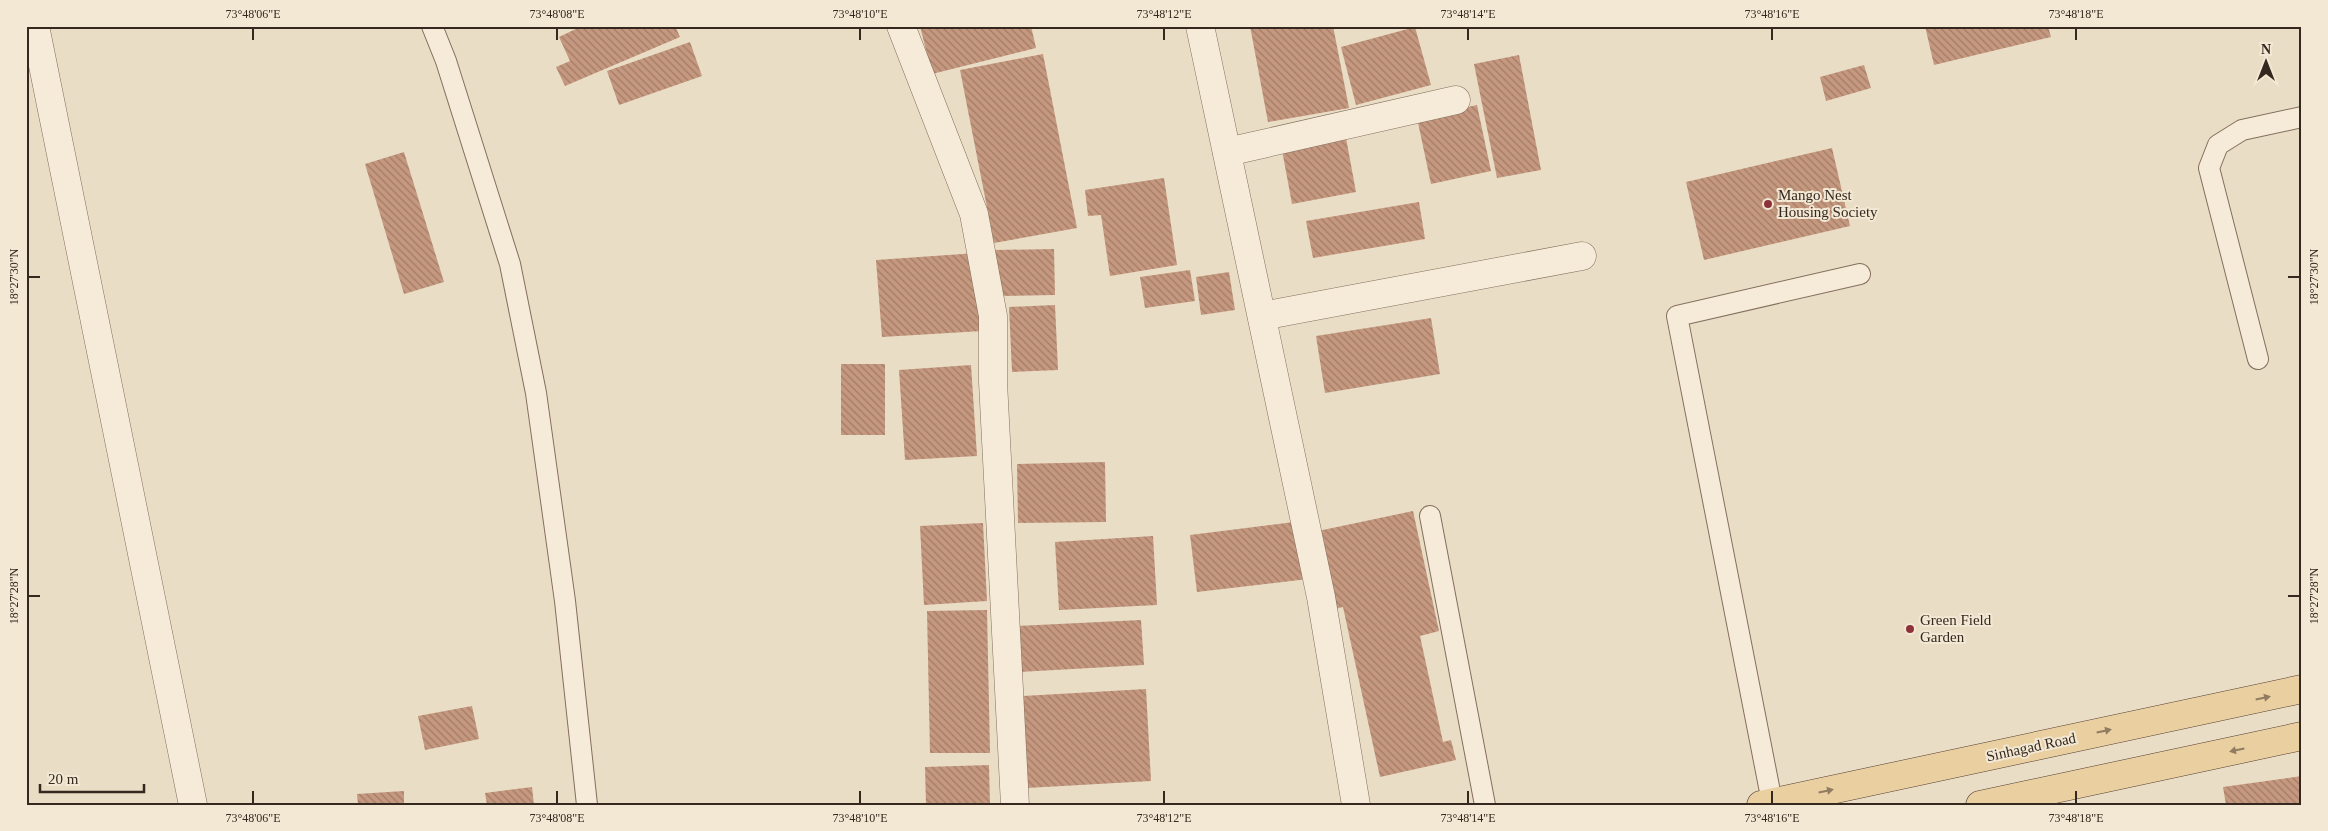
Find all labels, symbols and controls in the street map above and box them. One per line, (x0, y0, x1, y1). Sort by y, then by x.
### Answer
text: 73°48'06"E (225, 7, 281, 21)
text: 73°48'08"E (529, 7, 585, 21)
text: 73°48'10"E (832, 7, 888, 21)
text: 73°48'12"E (1136, 7, 1192, 21)
text: 73°48'14"E (1440, 7, 1496, 21)
text: 73°48'16"E (1744, 7, 1800, 21)
text: 73°48'18"E (2048, 7, 2104, 21)
north arrow (2240, 38, 2290, 88)
text: N (2261, 42, 2271, 57)
place label: Mango Nest Housing Society (1778, 187, 1878, 220)
marker: Mango Nest Housing Society (1762, 198, 1774, 210)
text: 18°27'30"N (7, 248, 21, 305)
text: 18°27'30"N (2307, 248, 2321, 305)
text: 18°27'28"N (7, 567, 21, 624)
text: 18°27'28"N (2307, 567, 2321, 624)
place label: Green Field Garden (1920, 612, 1992, 645)
marker: Green Field Garden (1904, 623, 1916, 635)
one-way arrow (2256, 693, 2272, 701)
one-way arrow (2097, 727, 2113, 735)
street label: Sinhagad Road (1985, 730, 2078, 764)
one-way arrow (2229, 746, 2245, 754)
scale bar (40, 761, 144, 793)
text: 20 m (48, 771, 79, 787)
one-way arrow (1818, 787, 1833, 795)
text: 73°48'06"E (225, 811, 281, 825)
text: 73°48'08"E (529, 811, 585, 825)
text: 73°48'10"E (832, 811, 888, 825)
text: 73°48'12"E (1136, 811, 1192, 825)
text: 73°48'14"E (1440, 811, 1496, 825)
text: 73°48'16"E (1744, 811, 1800, 825)
text: 73°48'18"E (2048, 811, 2104, 825)

